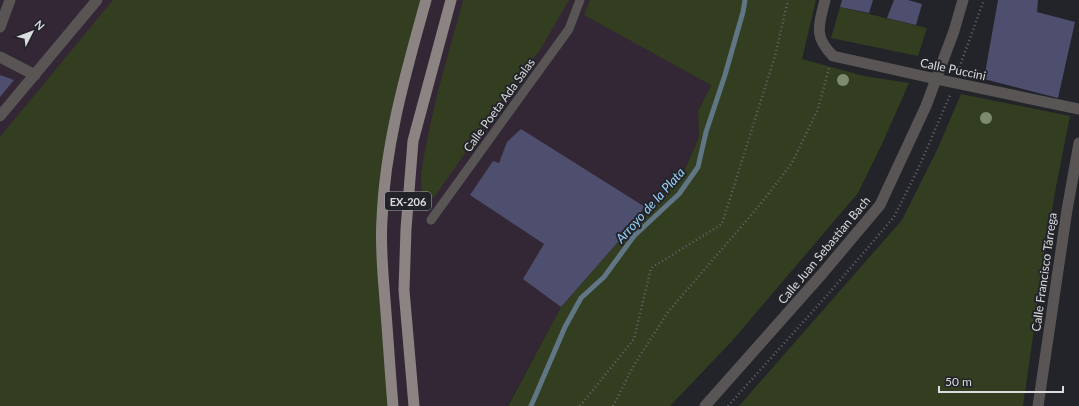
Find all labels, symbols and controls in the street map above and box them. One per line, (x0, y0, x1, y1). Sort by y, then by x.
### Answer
north arrow (12, 12, 52, 52)
text: N (32, 17, 47, 32)
street label: Calle Poeta Ada Salas (460, 55, 538, 155)
street label: Calle Puccini (919, 55, 987, 83)
water label: Arroyo de la Plata (611, 164, 688, 247)
road number: EX-206 (385, 192, 431, 210)
street label: Calle Juan Sebastian Bach (775, 193, 873, 307)
street label: Calle Francisco Tárrega (1028, 212, 1060, 332)
scale bar (939, 368, 1063, 394)
text: 50 m (945, 374, 972, 389)

